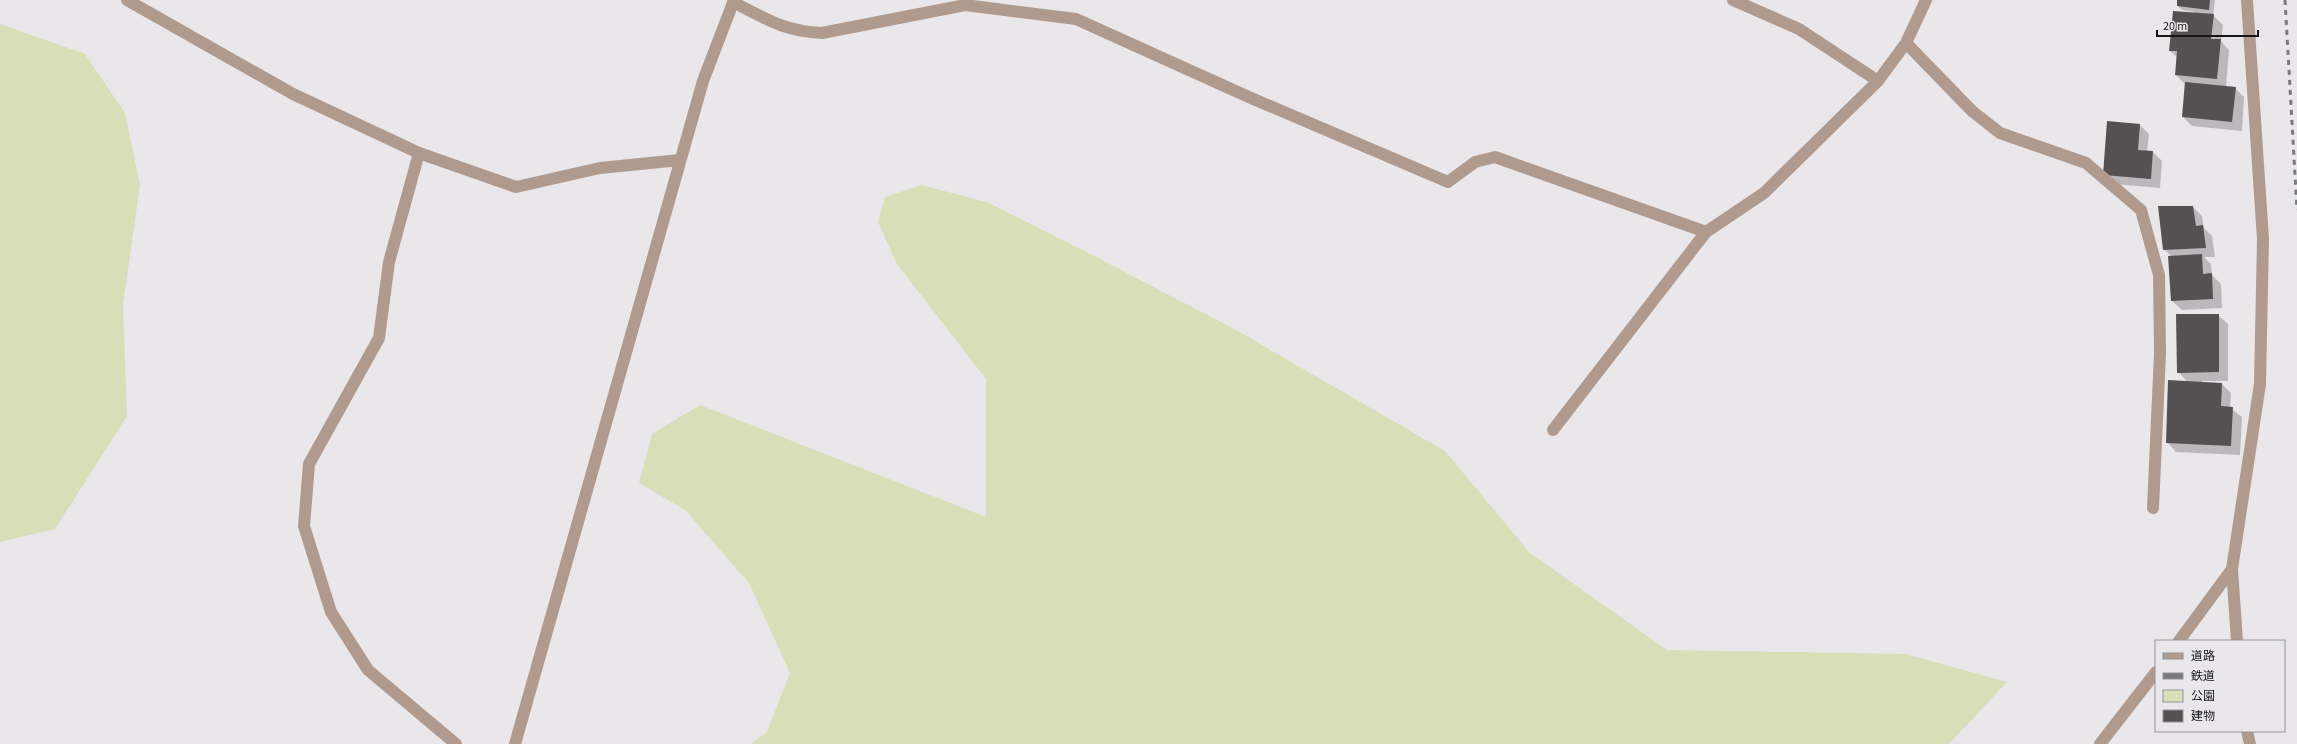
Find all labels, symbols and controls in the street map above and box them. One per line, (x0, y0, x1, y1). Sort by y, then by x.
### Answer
scale bar (2157, 12, 2258, 38)
text: 20 m (2163, 18, 2187, 35)
legend (2155, 640, 2285, 732)
text: 道路 (2191, 648, 2215, 665)
text: 鉄道 (2191, 668, 2215, 685)
text: 公園 (2191, 688, 2215, 705)
text: 建物 (2191, 708, 2215, 725)

